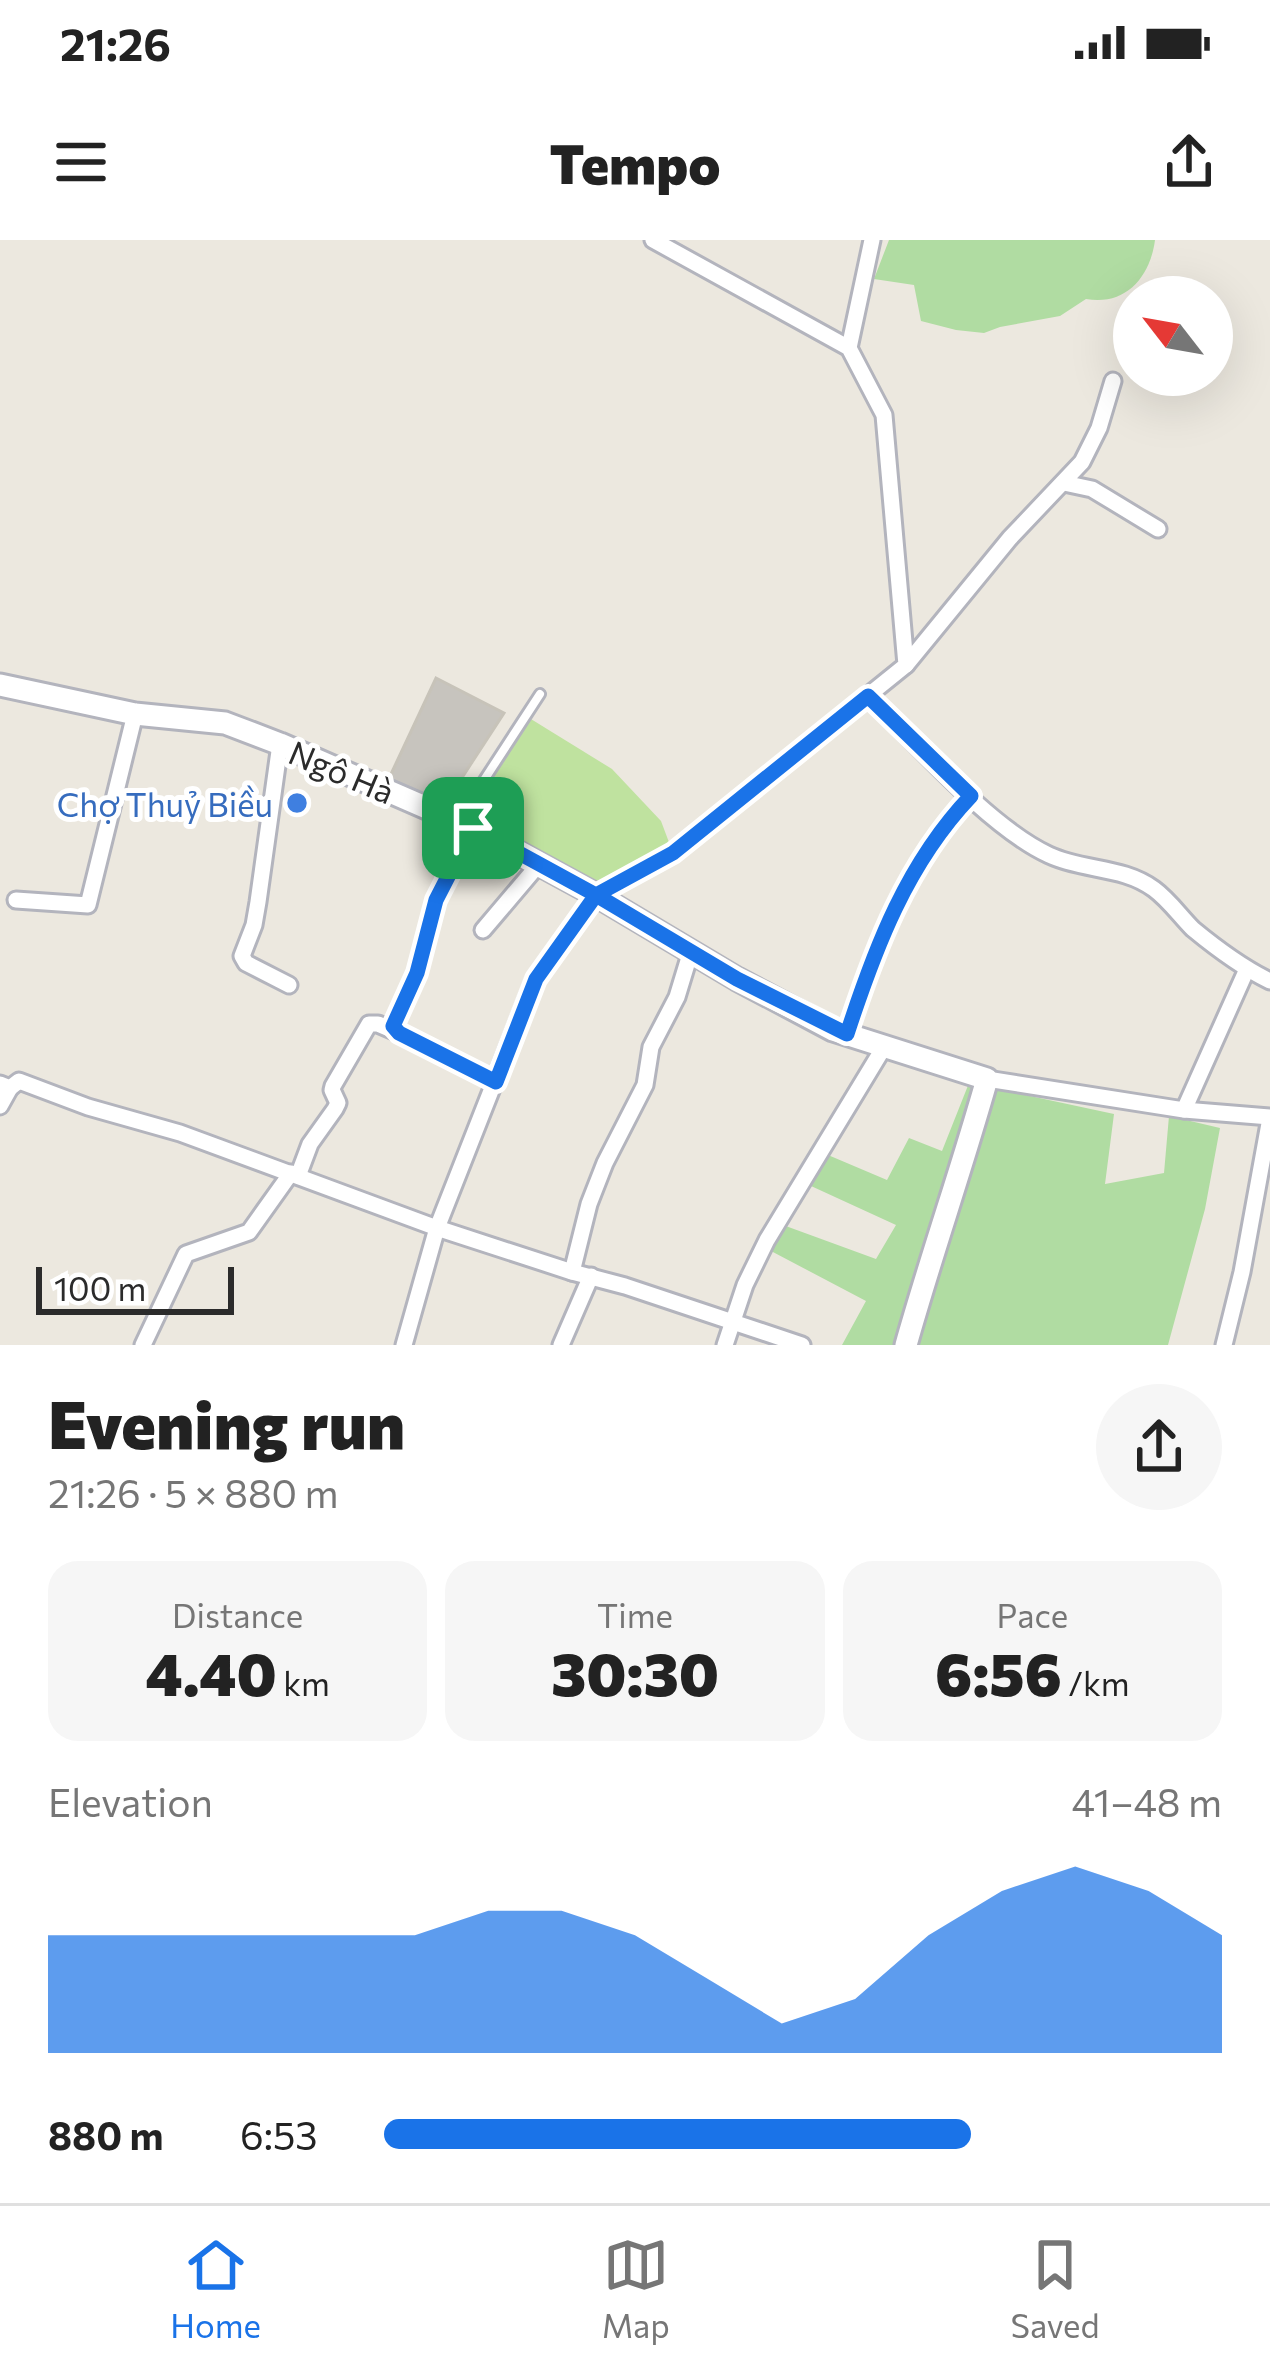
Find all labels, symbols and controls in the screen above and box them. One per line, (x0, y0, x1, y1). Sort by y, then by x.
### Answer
text: 21:26 (60, 15, 171, 70)
icon: menu (48, 129, 114, 195)
text: Tempo (550, 129, 721, 195)
icon: share (1156, 129, 1222, 195)
north arrow (1113, 276, 1233, 396)
map controls (1113, 276, 1233, 396)
street label: Ngô Hà (283, 731, 401, 811)
pin (422, 777, 524, 879)
place label: Chợ Thuỷ Biều (57, 783, 273, 824)
marker: Chợ Thuỷ Biều (284, 790, 310, 816)
icon: arrive (440, 795, 506, 861)
scale bar (36, 1261, 234, 1314)
text: 100 m (54, 1267, 146, 1308)
text: Evening run (48, 1382, 405, 1463)
button: share (1096, 1384, 1222, 1510)
text: 21:26 · 5 × 880 m (48, 1468, 339, 1516)
text: Distance (172, 1594, 303, 1635)
text: Time (597, 1594, 673, 1635)
text: Pace (996, 1594, 1068, 1635)
text: 4.40 (145, 1635, 277, 1708)
text: 30:30 (551, 1635, 719, 1708)
text: 6:56 (935, 1635, 1062, 1708)
text: km (277, 1662, 330, 1703)
text: /km (1062, 1662, 1130, 1703)
text: Elevation (48, 1777, 213, 1825)
text: 41–48 m (1072, 1777, 1222, 1825)
text: 880 m (48, 2110, 164, 2158)
text: 6:53 (240, 2110, 318, 2158)
tab: Home (170, 2232, 261, 2345)
tab: Map (602, 2232, 670, 2345)
tab: Saved (1011, 2232, 1100, 2345)

